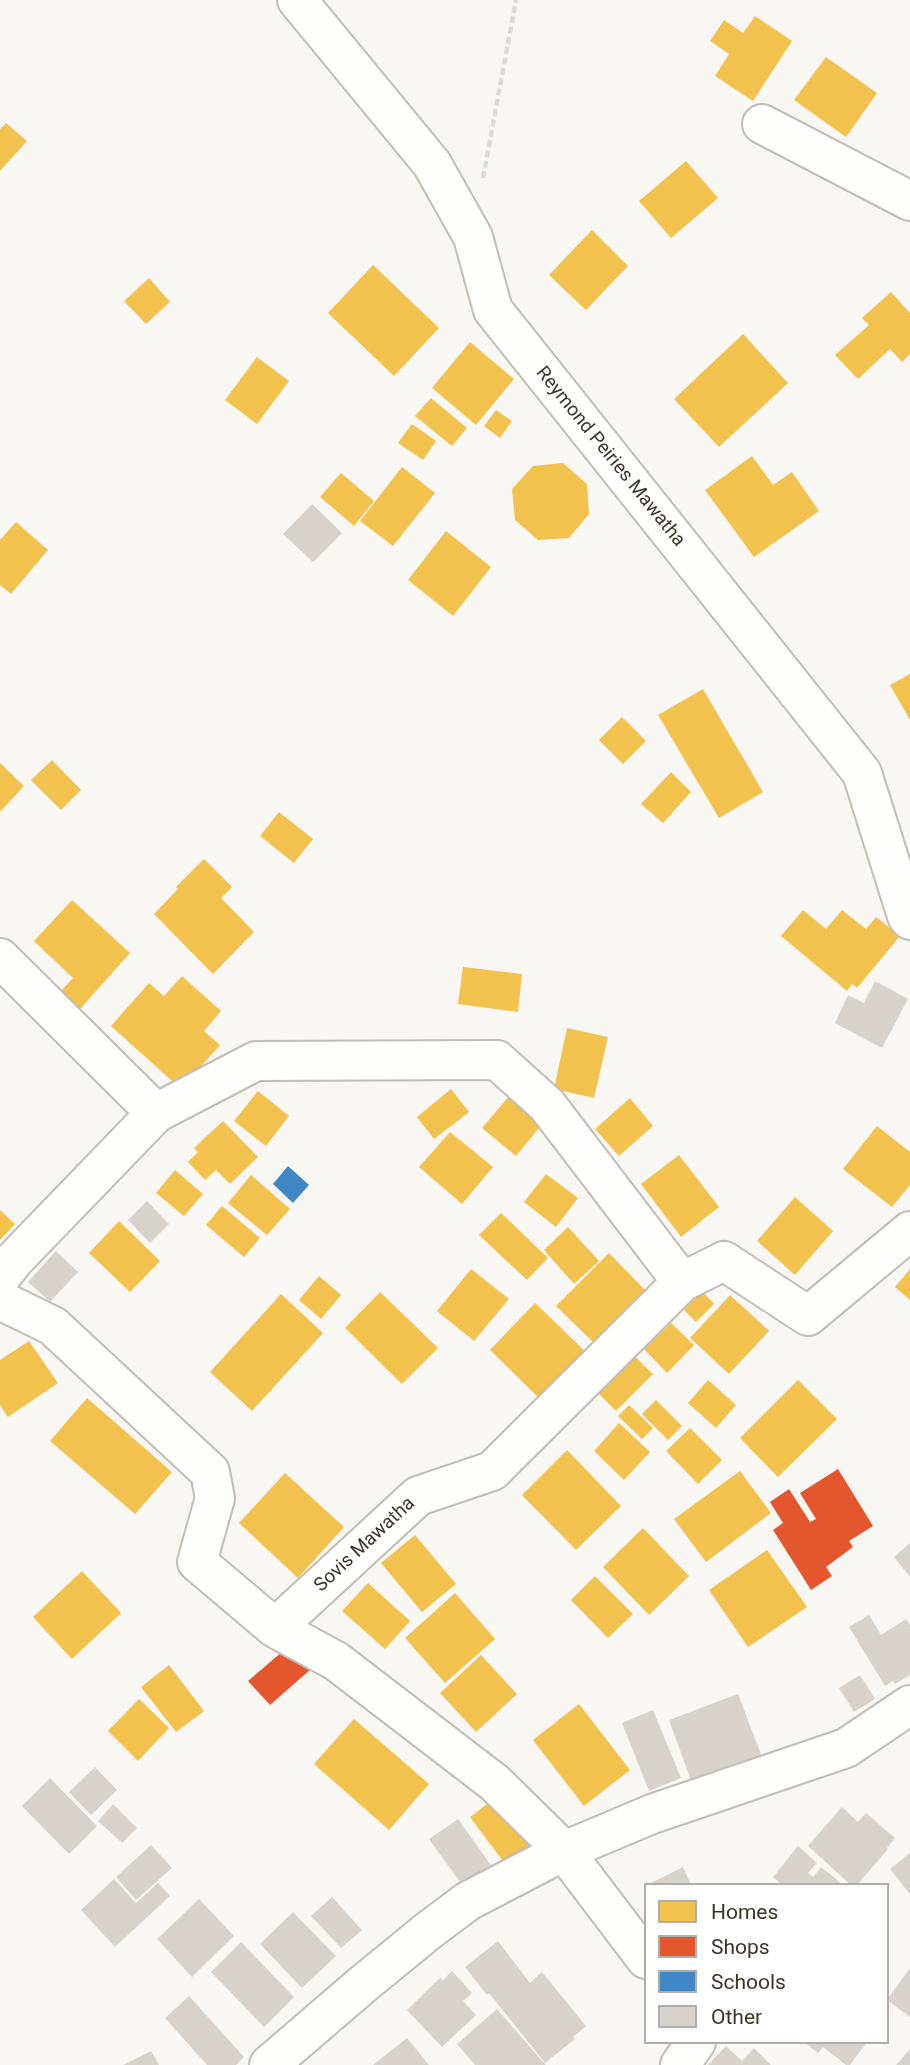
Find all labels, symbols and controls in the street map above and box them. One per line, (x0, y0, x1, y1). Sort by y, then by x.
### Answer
street label: Reymond Peiries Mawatha (530, 362, 690, 552)
street label: Sovis Mawatha (310, 1493, 420, 1597)
legend (644, 1883, 889, 2044)
text: Homes (711, 1900, 778, 1924)
text: Shops (711, 1935, 770, 1959)
text: Schools (711, 1970, 786, 1994)
text: Other (711, 2005, 762, 2029)

